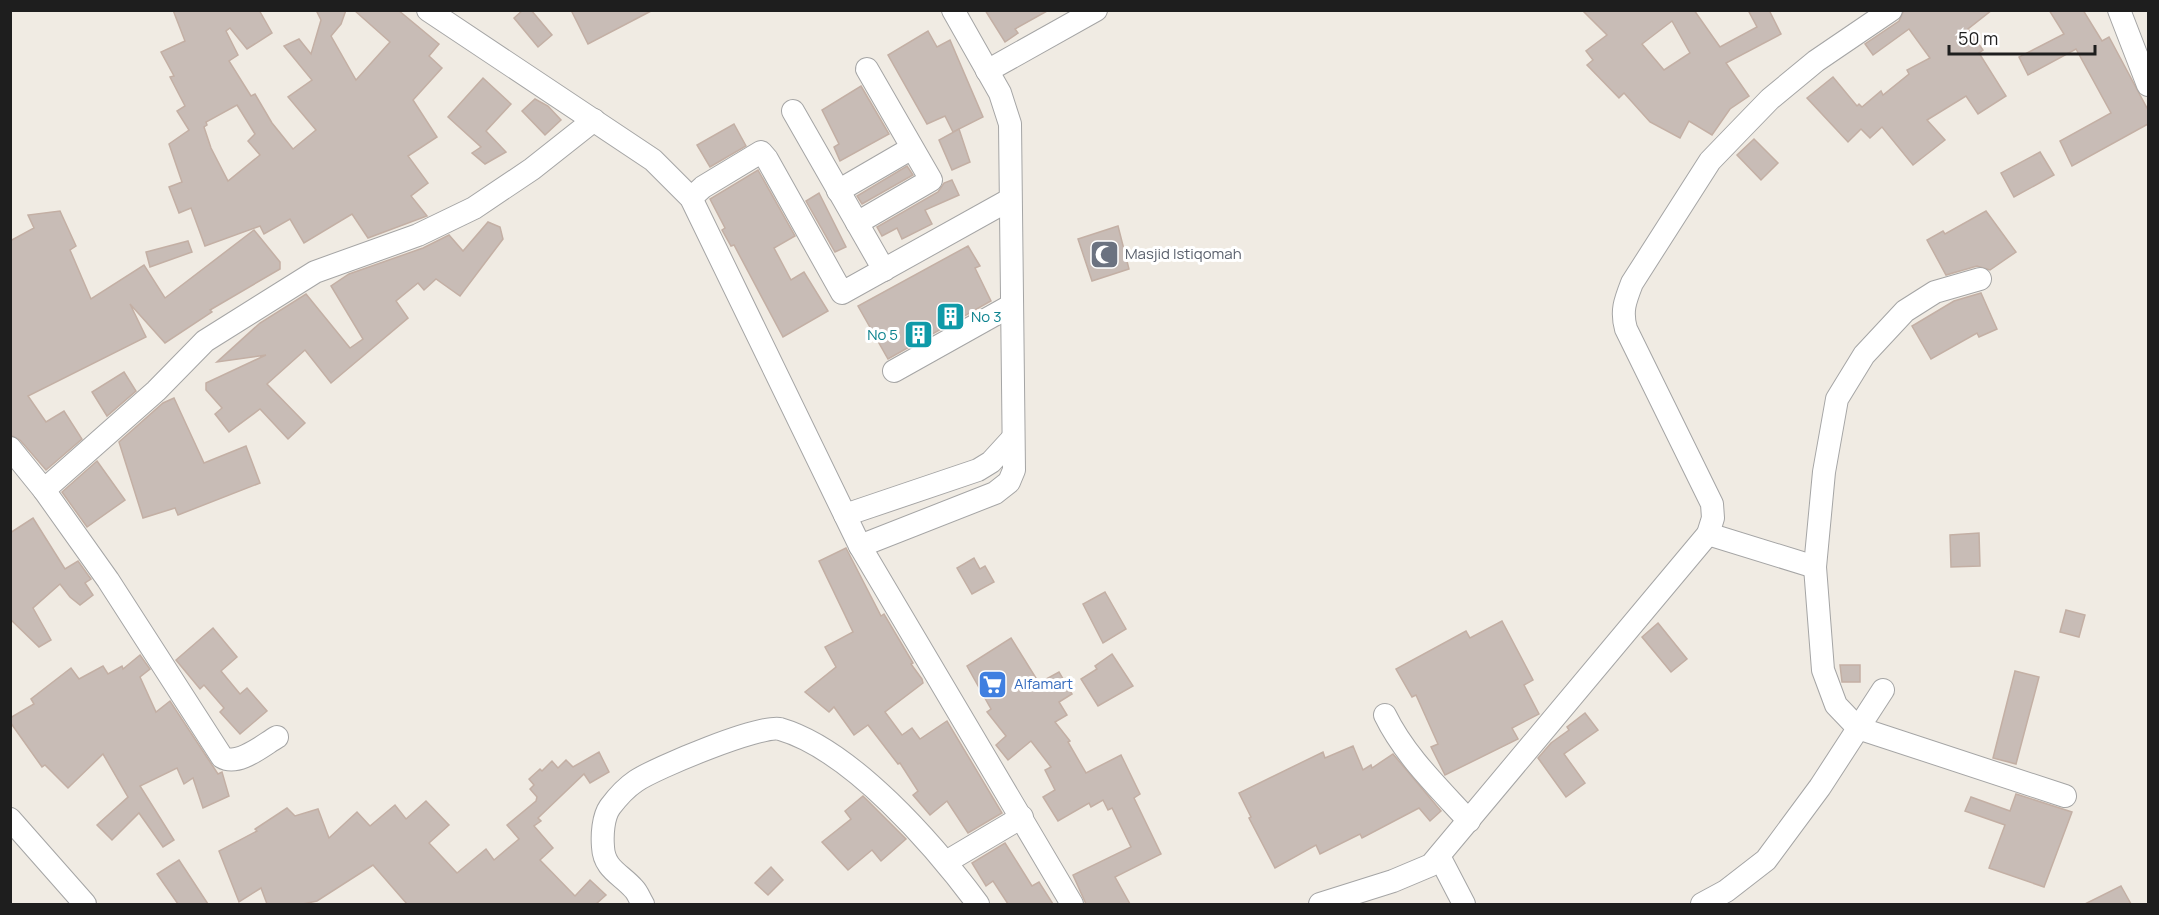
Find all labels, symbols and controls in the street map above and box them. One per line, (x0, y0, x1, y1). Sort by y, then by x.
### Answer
scale bar (1949, 18, 2094, 56)
text: 50 m (1958, 26, 1998, 50)
mosque icon: Masjid Istiqomah (1088, 238, 1120, 270)
place label: Masjid Istiqomah (1125, 243, 1242, 264)
building icon: No 3 (934, 301, 966, 333)
place label: No 3 (971, 306, 1001, 327)
building icon: No 5 (903, 319, 935, 351)
place label: No 5 (867, 324, 898, 345)
supermarket icon: Alfamart (977, 668, 1009, 700)
place label: Alfamart (1014, 673, 1073, 694)

